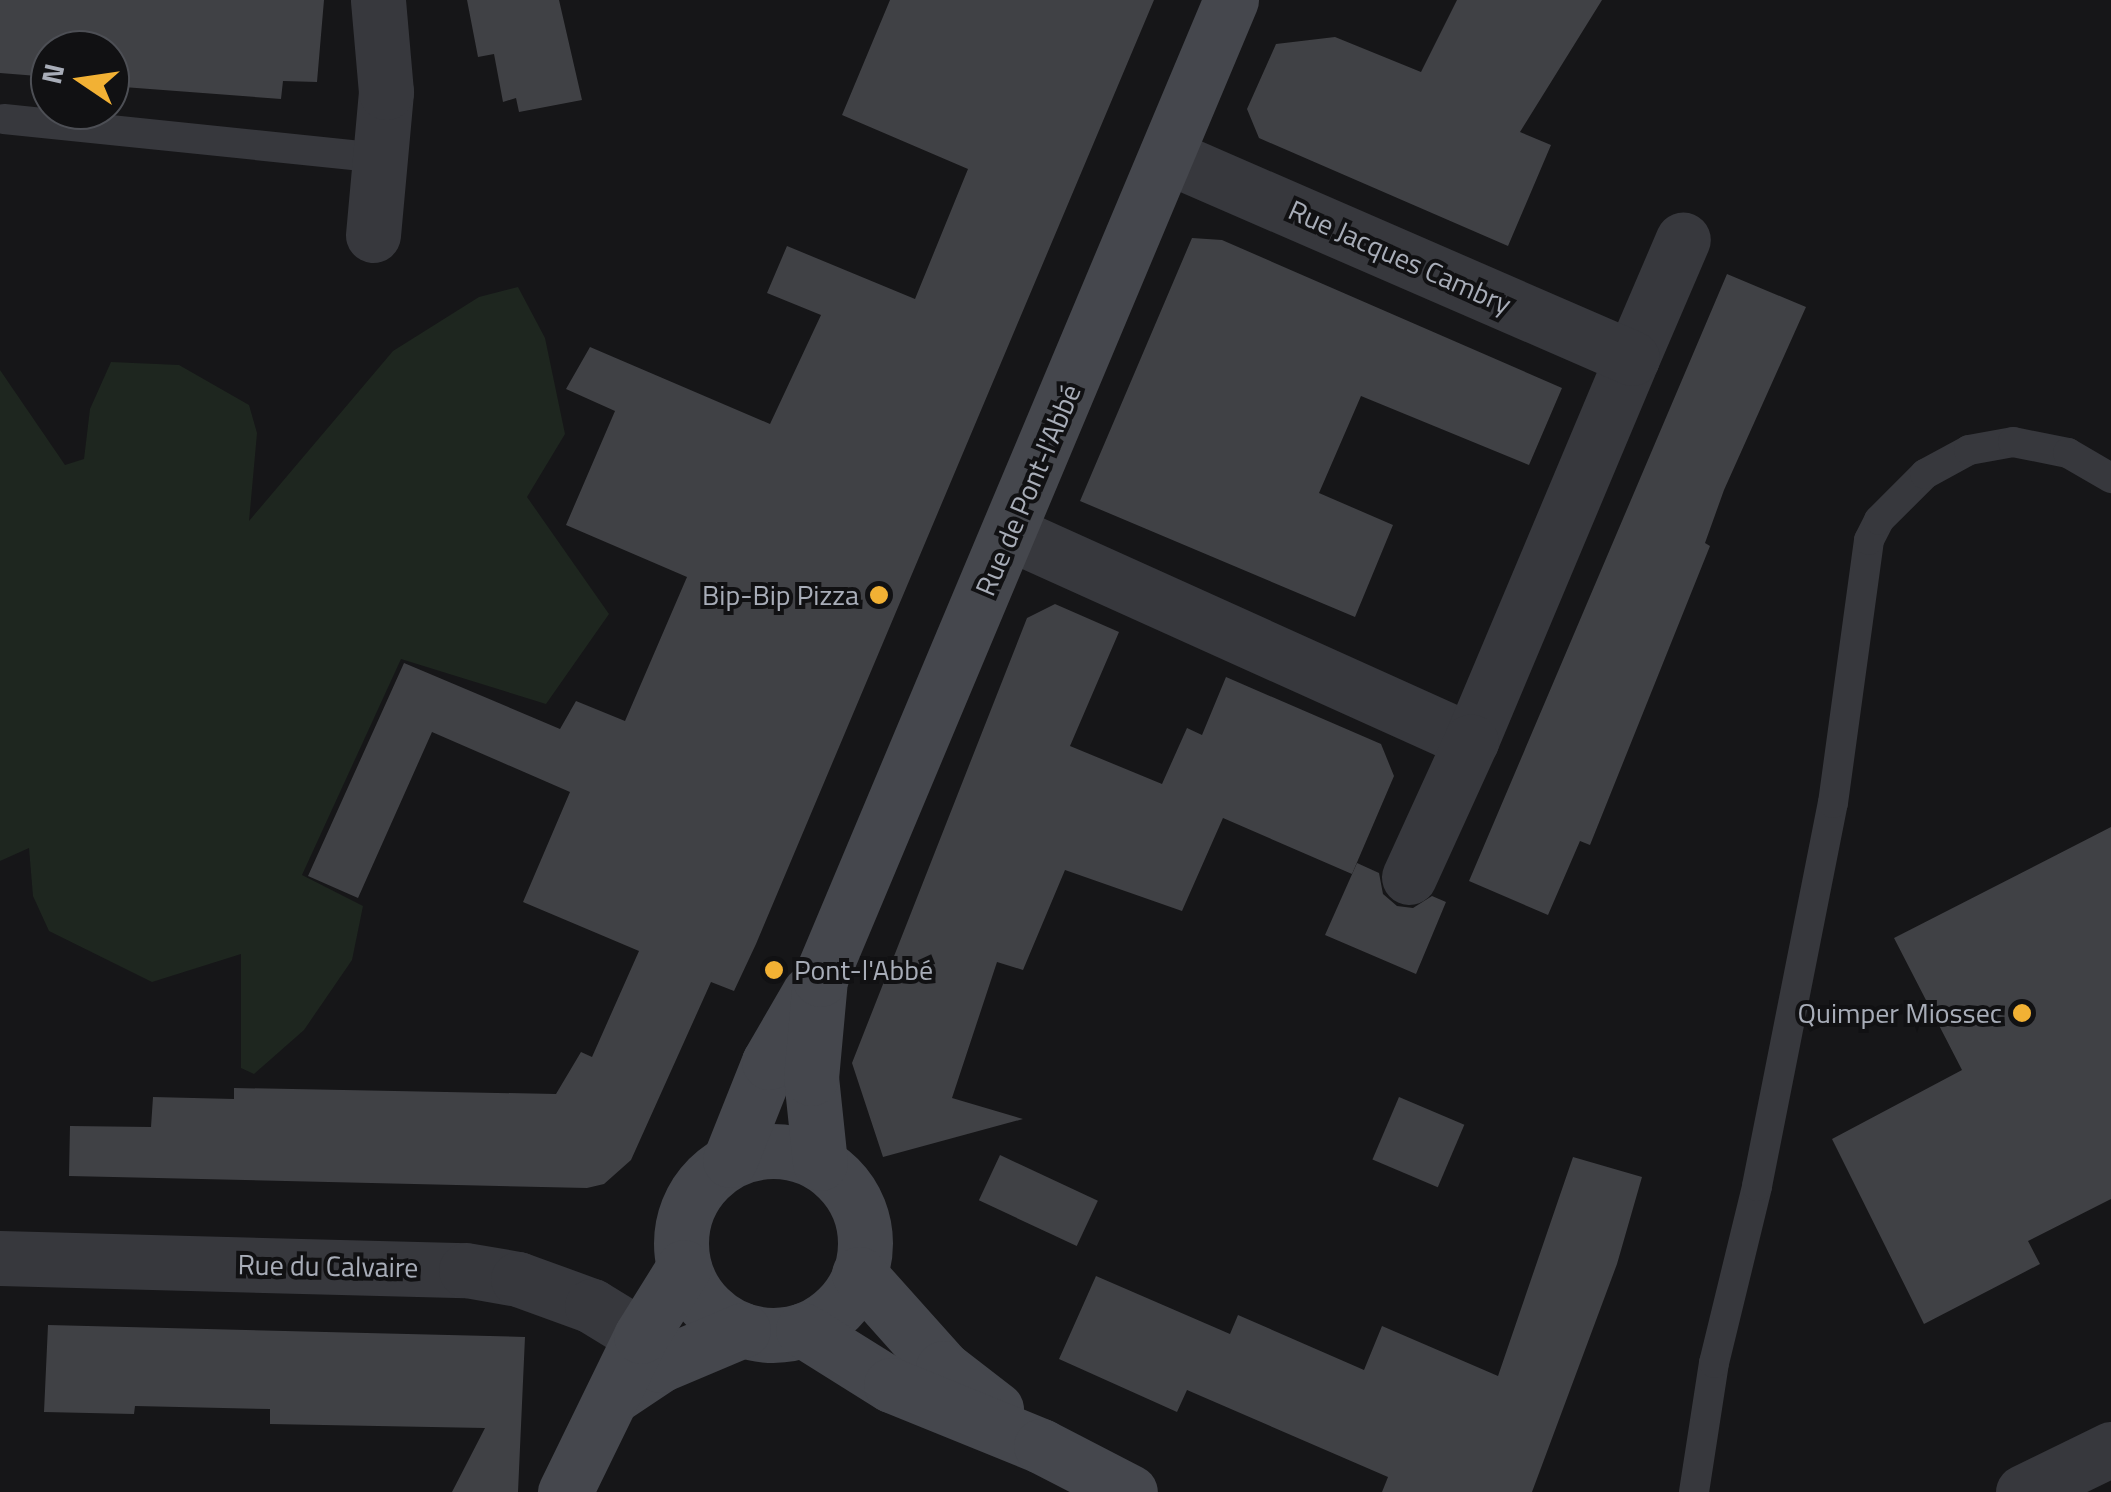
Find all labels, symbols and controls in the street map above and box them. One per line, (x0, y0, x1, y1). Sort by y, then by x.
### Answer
north arrow (30, 30, 130, 130)
text: N (29, 59, 75, 88)
street label: Rue Jacques Cambry (1284, 193, 1516, 321)
street label: Rue de Pont-l'Abbé (968, 379, 1088, 601)
place label: Bip-Bip Pizza (702, 578, 859, 612)
marker: Bip-Bip Pizza (868, 584, 890, 606)
place label: Pont-l'Abbé (794, 953, 933, 987)
marker: Pont-l'Abbé (763, 959, 785, 981)
place label: Quimper Miossec (1798, 996, 2002, 1030)
marker: Quimper Miossec (2011, 1002, 2033, 1024)
street label: Rue du Calvaire (237, 1248, 419, 1284)

